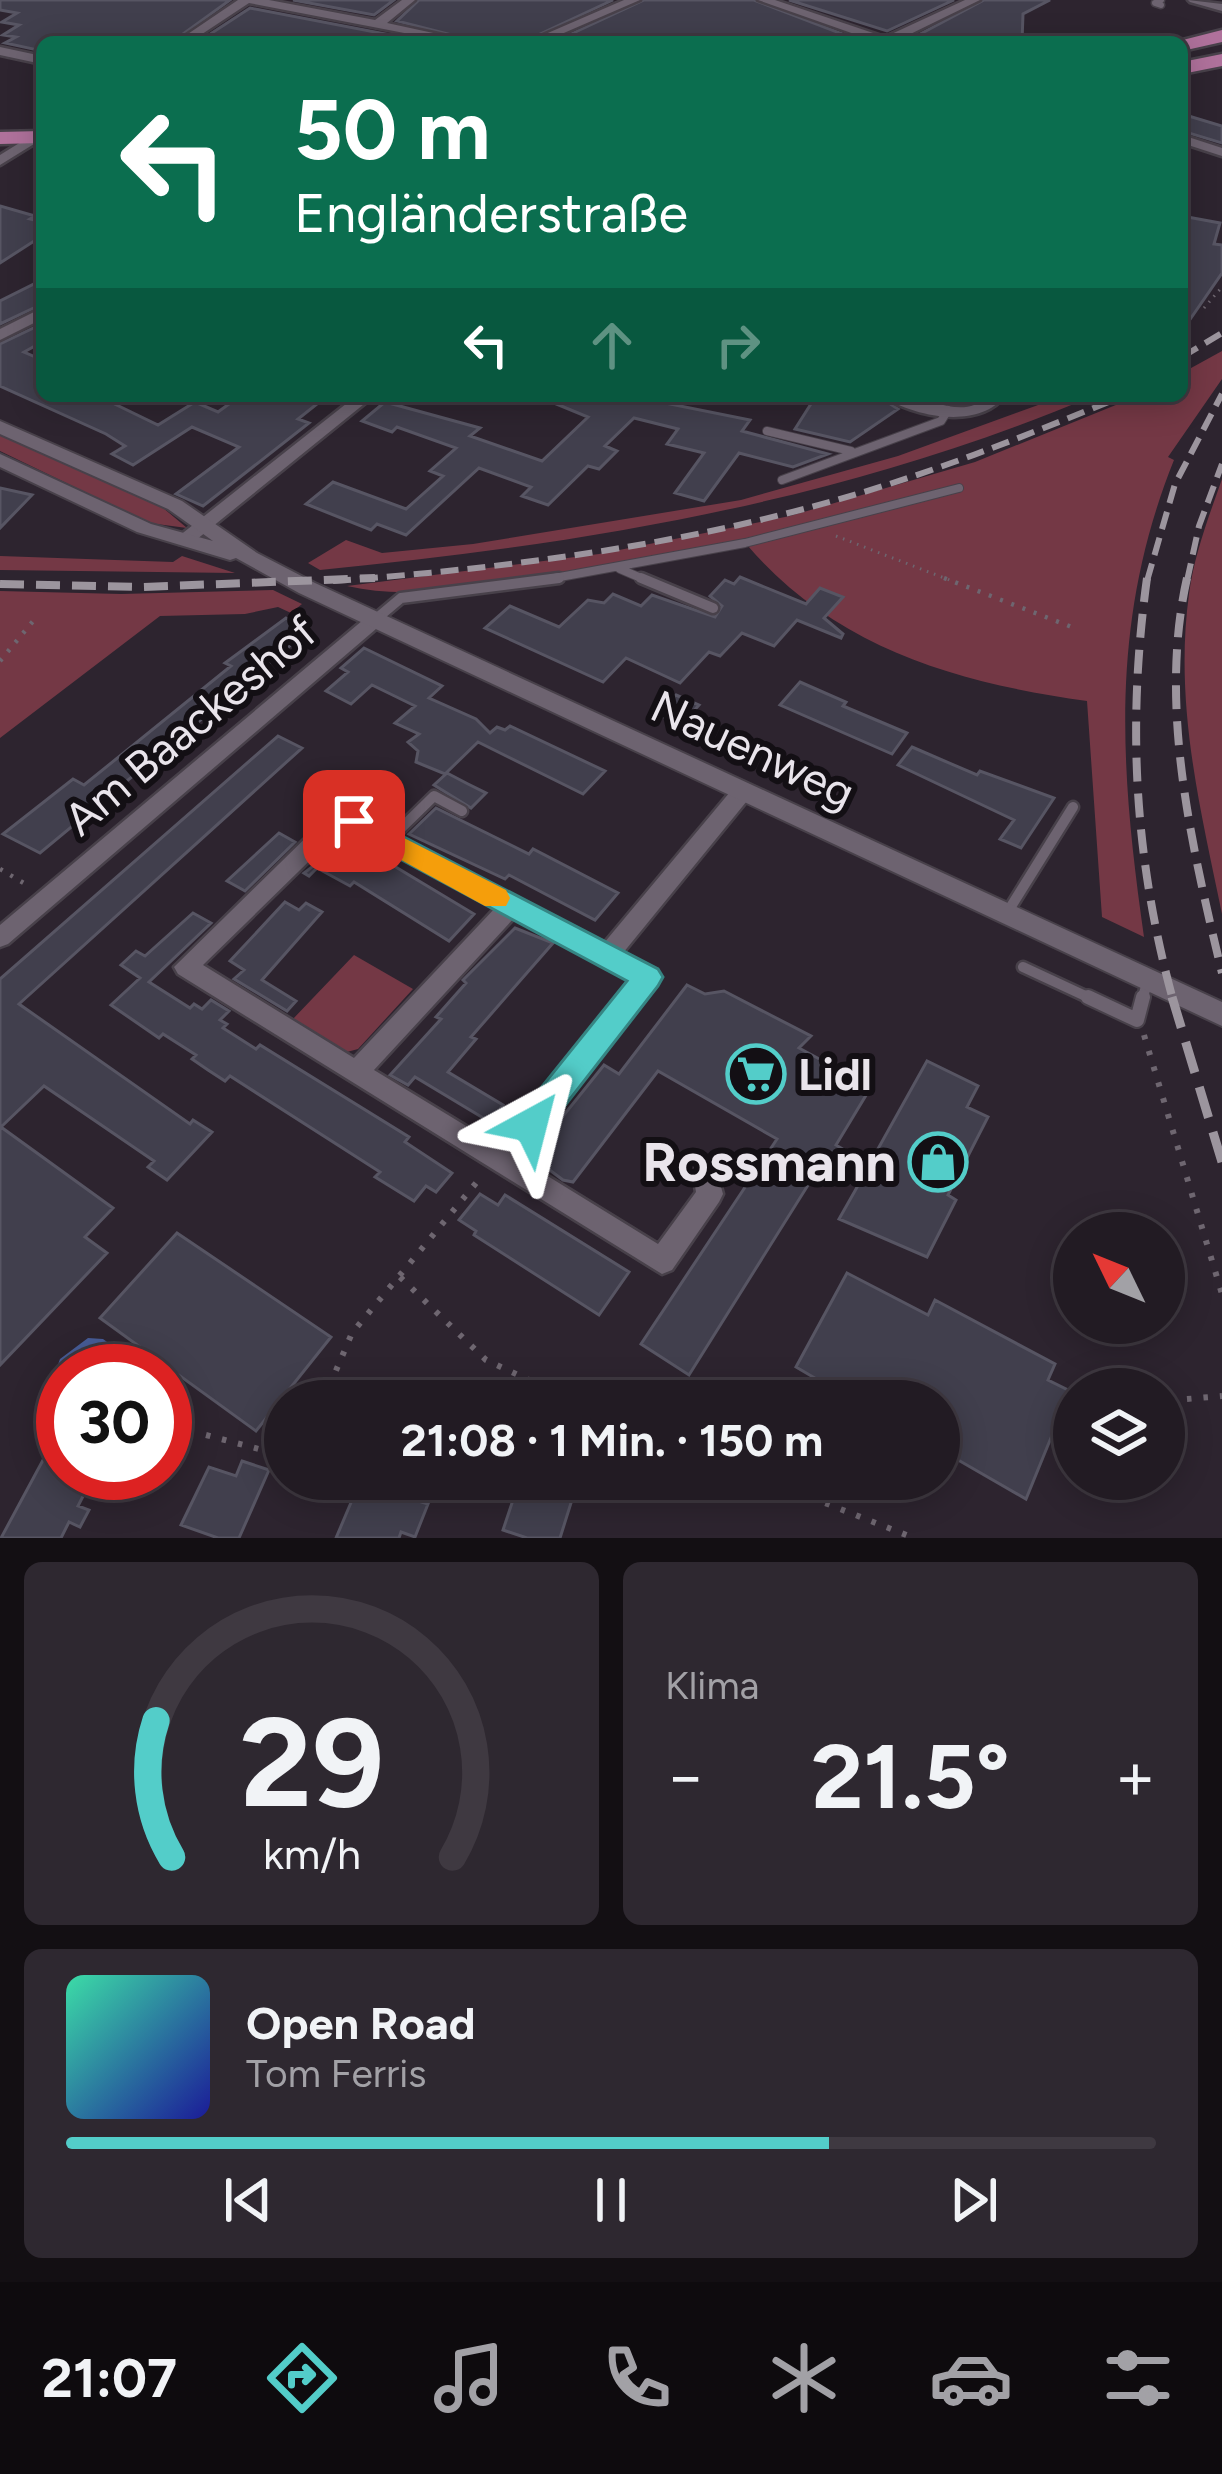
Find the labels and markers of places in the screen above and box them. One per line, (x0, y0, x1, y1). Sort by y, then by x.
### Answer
pin (303, 770, 405, 872)
supermarket icon: Lidl (725, 1043, 787, 1105)
place label: Lidl (798, 1047, 872, 1101)
place label: Rossmann (642, 1130, 896, 1195)
shop icon: Rossmann (907, 1131, 969, 1193)

